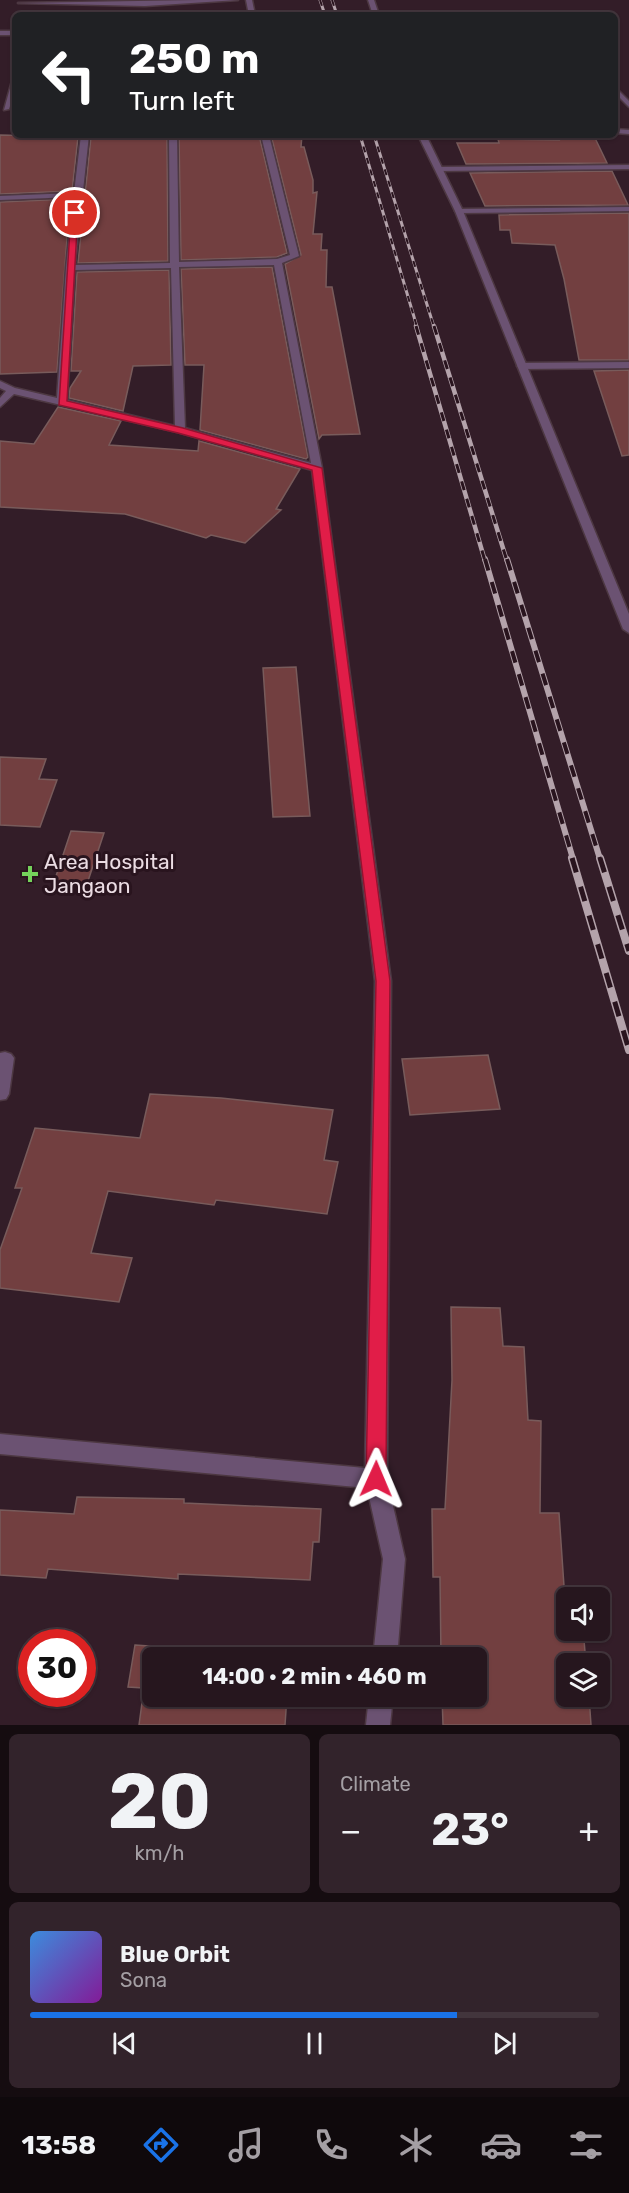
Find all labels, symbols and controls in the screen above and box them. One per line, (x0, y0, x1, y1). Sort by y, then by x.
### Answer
text: 250 m (129, 34, 259, 84)
icon: left (30, 36, 108, 114)
text: Turn left (129, 85, 234, 117)
pin (49, 187, 100, 238)
icon: arrive (58, 196, 91, 229)
place label: Area Hospital Jangaon (44, 849, 175, 898)
marker: Area Hospital Jangaon (21, 865, 39, 883)
position arrow (344, 1447, 408, 1511)
map controls (556, 1587, 610, 1707)
button: sound (556, 1587, 610, 1641)
speed limit sign: 30 (18, 1629, 96, 1707)
button: layers (556, 1653, 610, 1707)
text: 14:00 · 2 min · 460 m (202, 1663, 427, 1690)
text: 20 (108, 1755, 211, 1848)
text: Climate (340, 1772, 411, 1796)
text: 23° (431, 1803, 509, 1856)
text: − (340, 1811, 361, 1850)
text: + (578, 1811, 599, 1850)
text: km/h (135, 1841, 184, 1865)
text: Blue Orbit (120, 1941, 230, 1968)
text: Sona (120, 1968, 167, 1992)
icon: previous (108, 2027, 141, 2060)
icon: pause (298, 2027, 331, 2060)
icon: next (488, 2027, 521, 2060)
icon: directions (140, 2124, 182, 2166)
icon: music (225, 2124, 267, 2166)
icon: phone (310, 2124, 352, 2166)
icon: climate (395, 2124, 437, 2166)
icon: car (480, 2124, 522, 2166)
icon: filters (565, 2124, 607, 2166)
text: 13:58 (22, 2129, 96, 2161)

